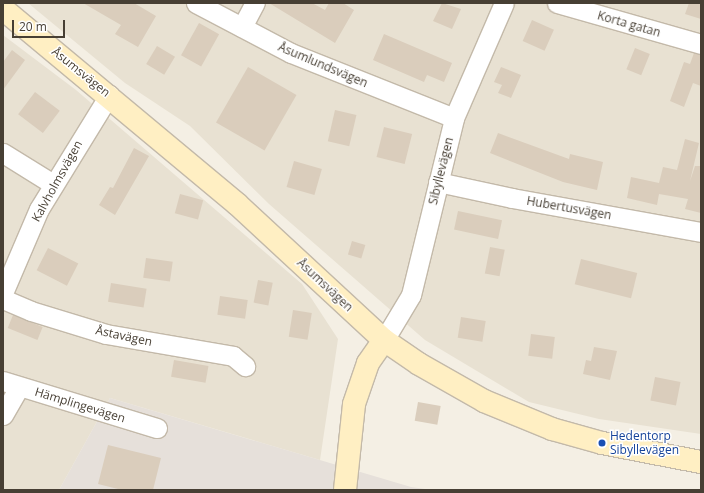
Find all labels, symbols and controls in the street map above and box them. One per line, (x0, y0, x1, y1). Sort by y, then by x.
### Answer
street label: Korta gatan (596, 8, 662, 40)
scale bar (14, 12, 67, 38)
text: 20 m (19, 18, 47, 35)
street label: Åsumlundsvägen (276, 40, 370, 90)
street label: Åsumsvägen (49, 44, 113, 100)
street label: Sibyllevägen (426, 136, 456, 206)
street label: Kalvholmsvägen (29, 138, 85, 224)
street label: Hubertusvägen (525, 193, 613, 223)
street label: Åsumsvägen (294, 256, 356, 314)
street label: Åstavägen (94, 323, 154, 349)
street label: Hämplingevägen (33, 384, 127, 426)
place label: Hedentorp Sibyllevägen (610, 429, 679, 457)
marker: Hedentorp Sibyllevägen (597, 438, 607, 448)

